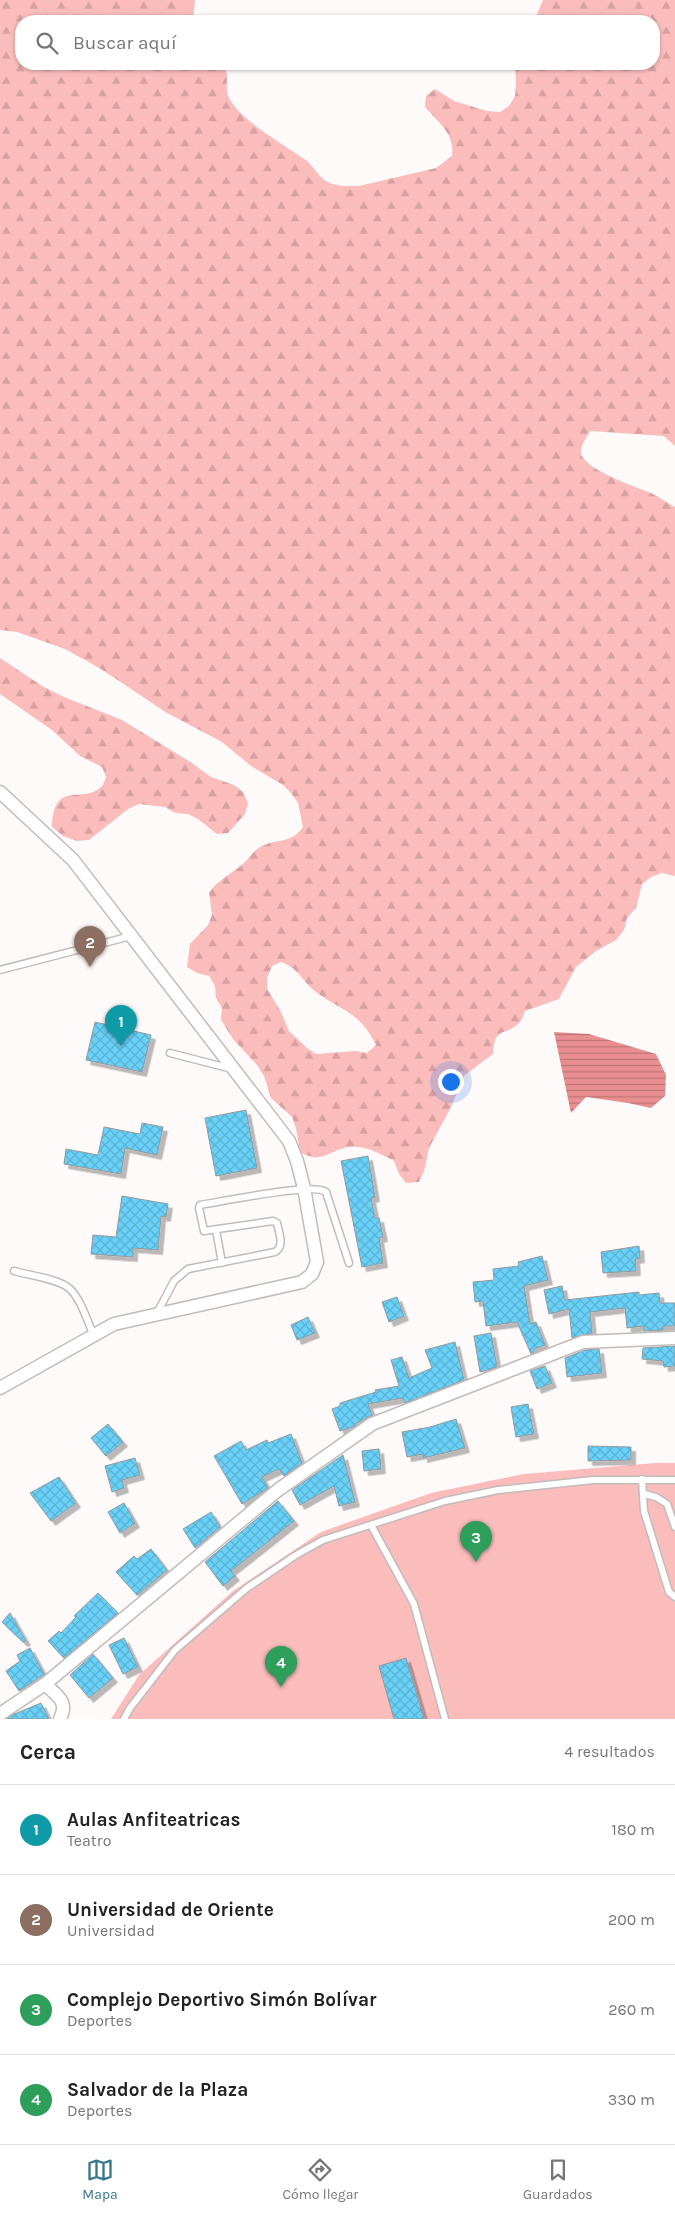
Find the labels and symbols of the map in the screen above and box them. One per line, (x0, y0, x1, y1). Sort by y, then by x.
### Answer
pin: 2 (74, 926, 106, 967)
pin: 1 (105, 1005, 137, 1046)
your location (438, 1069, 464, 1095)
pin: 3 (460, 1521, 492, 1562)
pin: 4 (265, 1646, 297, 1687)

